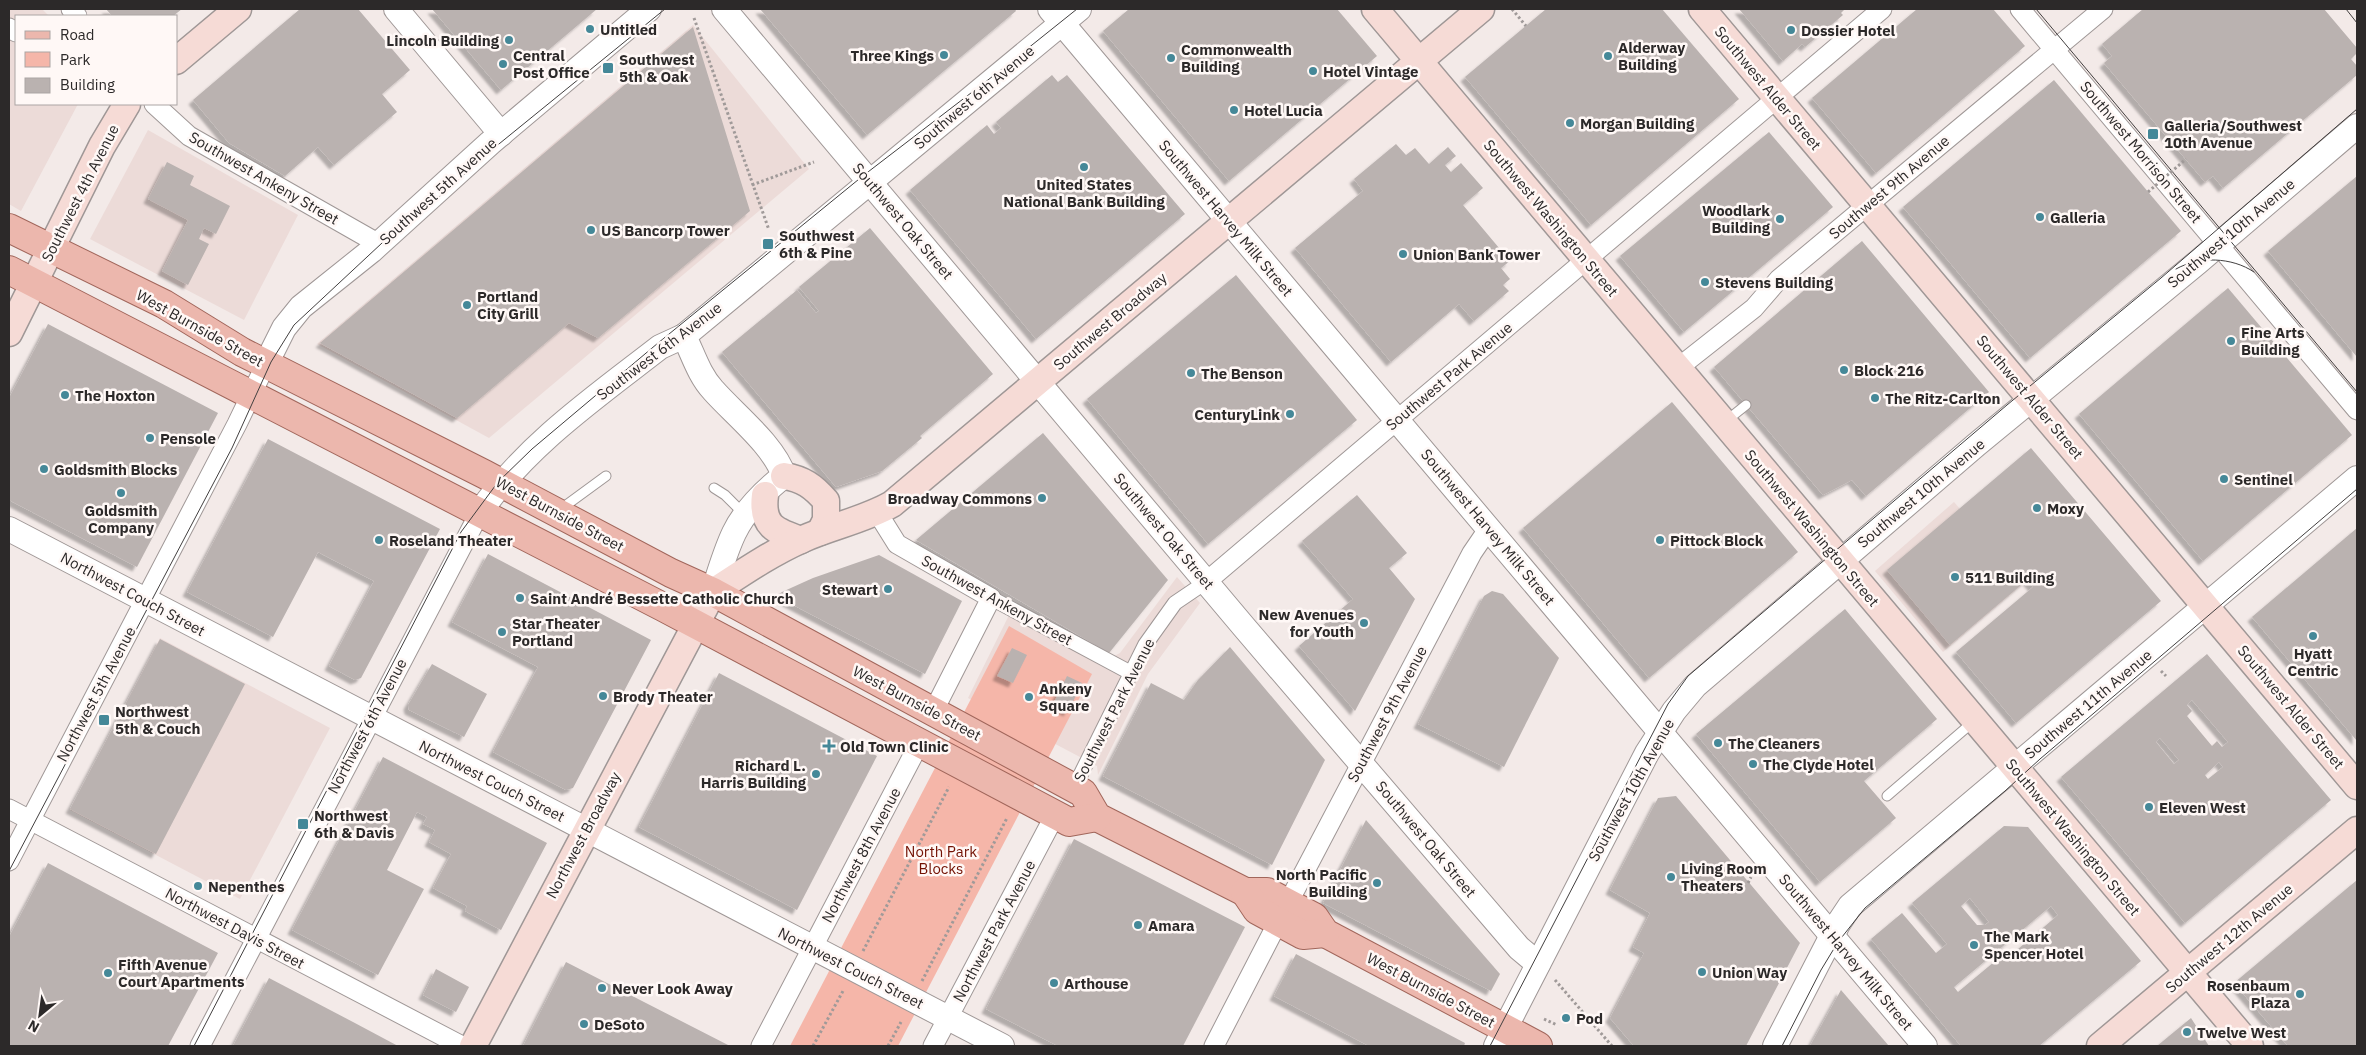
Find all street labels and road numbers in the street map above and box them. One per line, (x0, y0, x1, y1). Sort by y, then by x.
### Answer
street label: Southwest Alder Street (1711, 22, 1825, 154)
street label: Southwest 6th Avenue (910, 41, 1038, 153)
street label: Southwest Morrison Street (2076, 77, 2206, 227)
street label: Southwest 4th Avenue (37, 121, 123, 265)
street label: Southwest Ankeny Street (186, 127, 342, 229)
street label: Southwest 9th Avenue (1825, 131, 1953, 243)
street label: Southwest 5th Avenue (375, 133, 501, 249)
street label: Southwest Harvey Milk Street (1155, 136, 1297, 300)
street label: Southwest Washington Street (1480, 136, 1622, 300)
street label: Southwest Oak Street (849, 159, 957, 283)
street label: Southwest 10th Avenue (2163, 174, 2299, 292)
street label: Southwest Broadway (1049, 268, 1171, 374)
street label: West Burnside Street (133, 285, 267, 371)
street label: Southwest 6th Avenue (593, 298, 725, 404)
street label: Southwest Park Avenue (1382, 318, 1516, 434)
street label: Southwest Alder Street (1973, 331, 2087, 463)
street label: Southwest 10th Avenue (1853, 434, 1989, 552)
street label: Southwest Harvey Milk Street (1417, 445, 1559, 609)
street label: Southwest Washington Street (1741, 446, 1883, 610)
street label: Southwest Oak Street (1110, 469, 1218, 593)
street label: West Burnside Street (493, 472, 627, 556)
street label: Northwest Couch Street (57, 548, 209, 640)
street label: Southwest Ankeny Street (918, 551, 1076, 649)
street label: Northwest 5th Avenue (52, 623, 140, 765)
street label: Southwest Park Avenue (1069, 635, 1159, 785)
street label: Southwest Alder Street (2234, 641, 2348, 773)
street label: Southwest 9th Avenue (1343, 643, 1431, 785)
street label: Southwest 11th Avenue (2020, 645, 2156, 763)
street label: Northwest 6th Avenue (323, 655, 411, 797)
street label: West Burnside Street (850, 661, 984, 745)
street label: Southwest 10th Avenue (1584, 715, 1678, 865)
street label: Northwest Couch Street (416, 736, 568, 826)
street label: Southwest Washington Street (2002, 755, 2144, 919)
street label: Northwest Broadway (541, 768, 625, 902)
street label: Southwest Oak Street (1372, 777, 1480, 901)
street label: Northwest 8th Avenue (817, 784, 905, 926)
street label: Northwest Park Avenue (949, 857, 1039, 1005)
street label: Southwest Harvey Milk Street (1775, 870, 1917, 1034)
street label: Southwest 12th Avenue (2161, 879, 2297, 997)
street label: Northwest Davis Street (162, 883, 308, 973)
street label: Northwest Couch Street (775, 923, 927, 1013)
street label: West Burnside Street (1364, 948, 1498, 1032)

